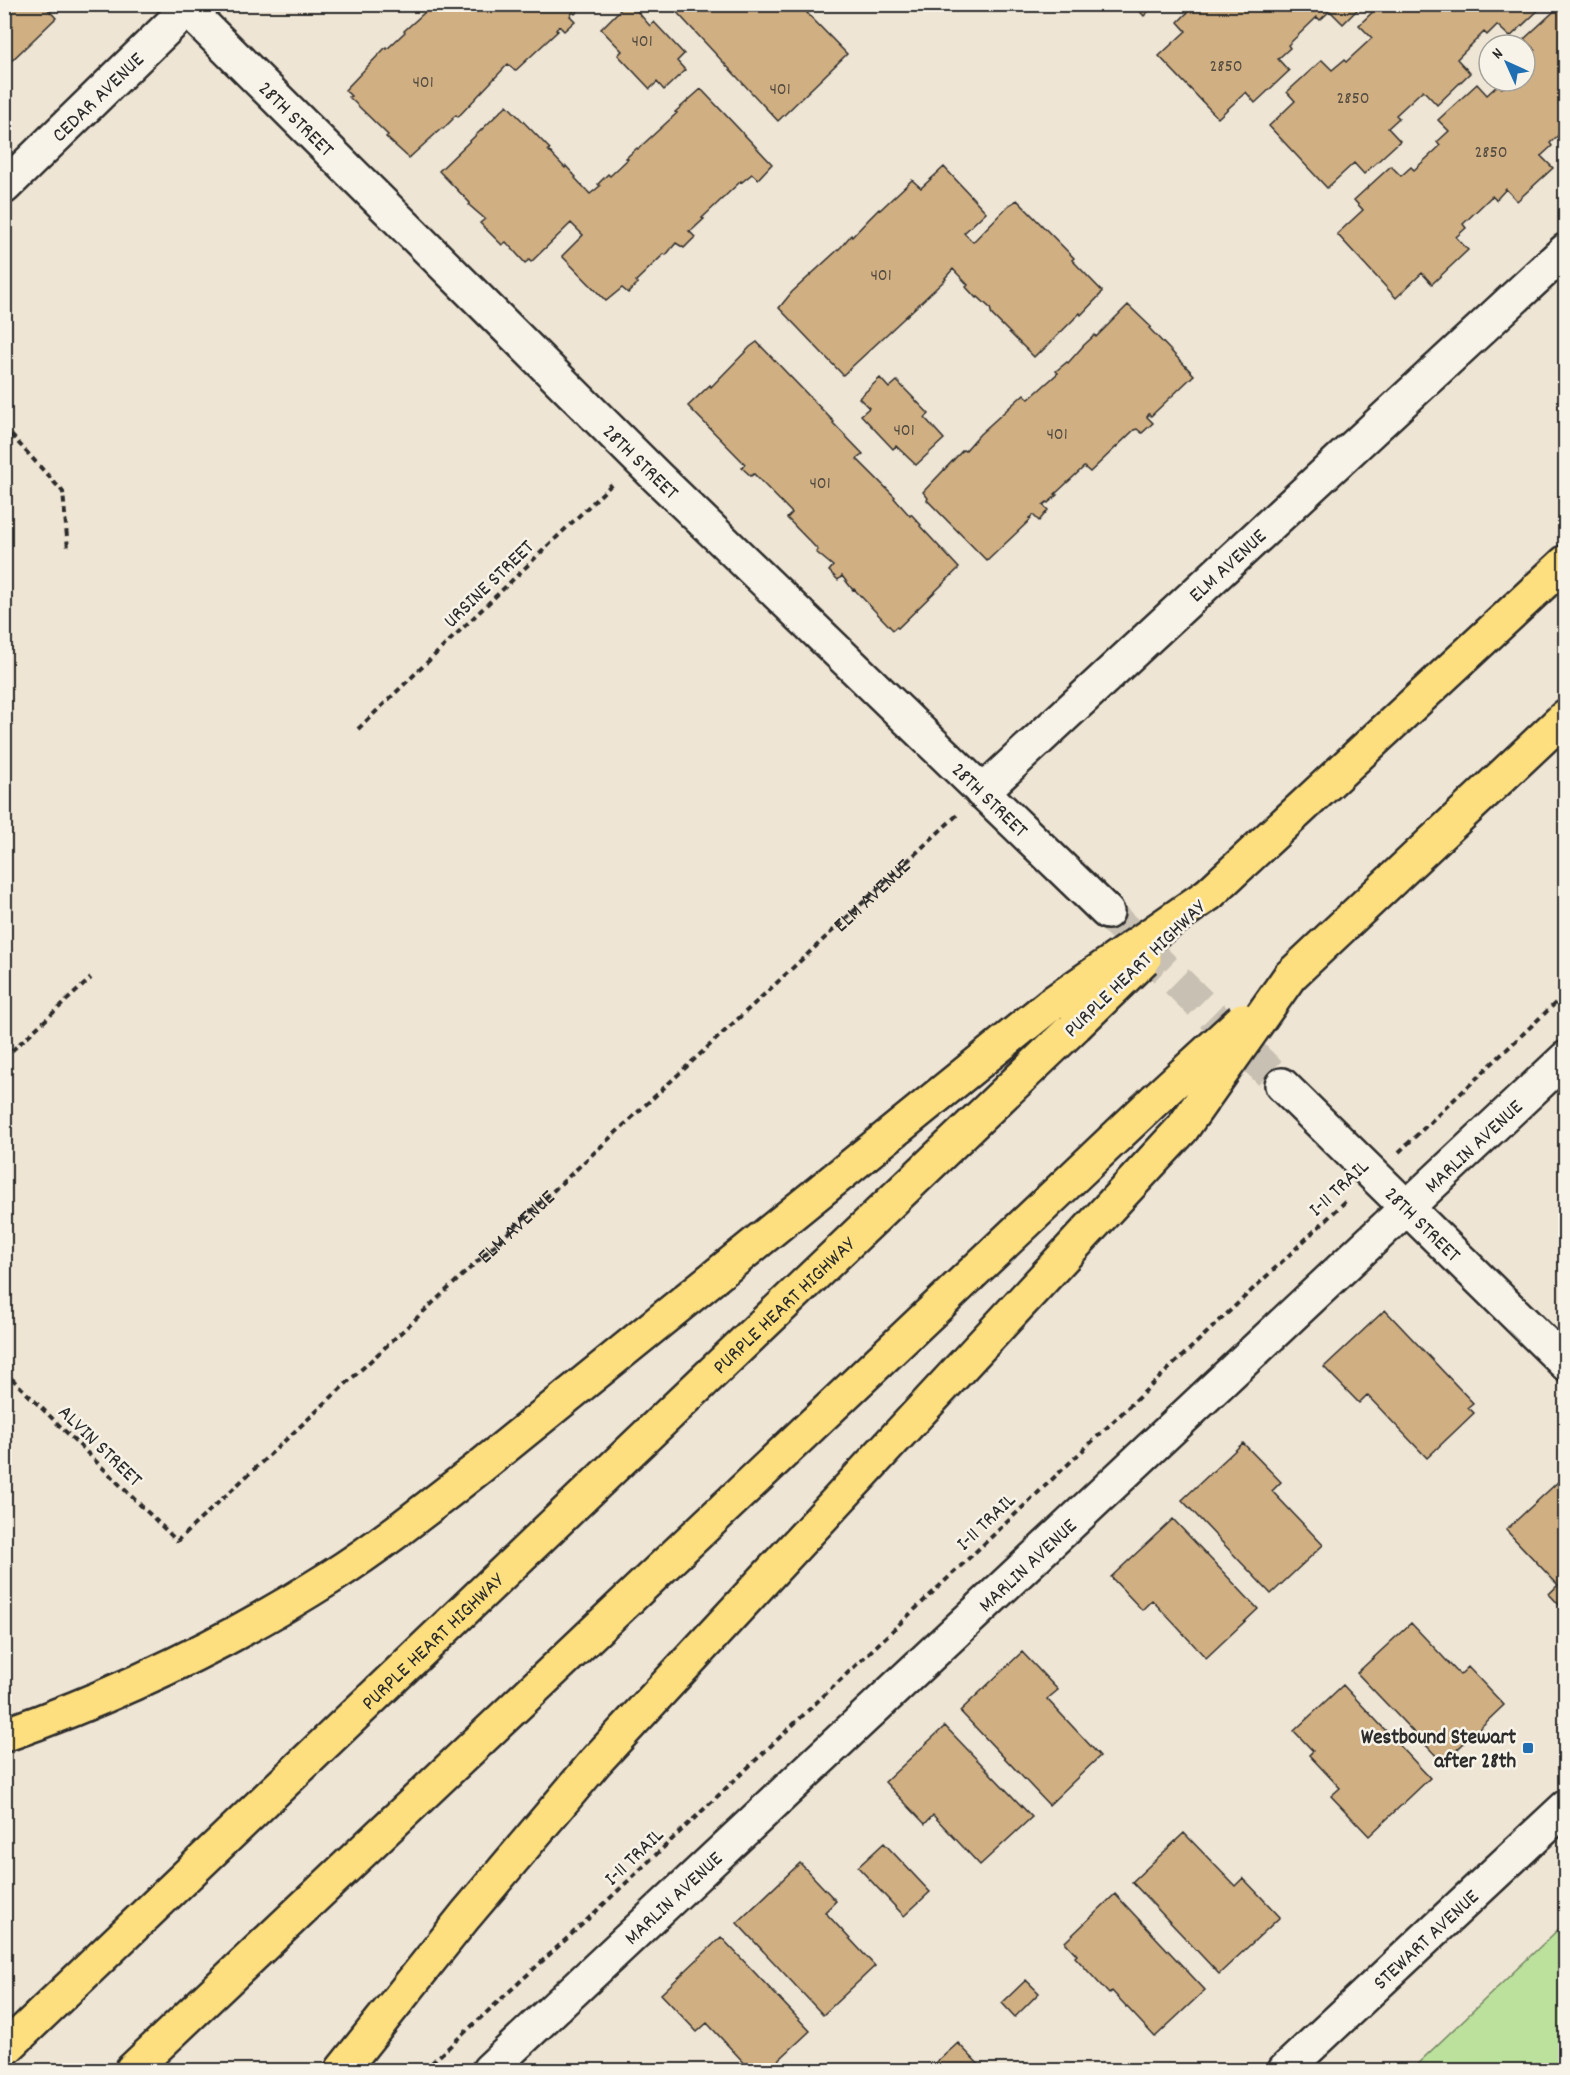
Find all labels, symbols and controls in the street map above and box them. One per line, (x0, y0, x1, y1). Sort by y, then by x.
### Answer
house number: 401 (631, 30, 653, 55)
north arrow (1477, 33, 1537, 93)
text: N (1487, 43, 1509, 65)
street label: CEDAR AVENUE (46, 46, 152, 151)
house number: 2850 (1209, 55, 1243, 80)
house number: 401 (412, 71, 434, 96)
street label: 28TH STREET (250, 76, 340, 166)
house number: 401 (769, 78, 791, 103)
house number: 2850 (1336, 87, 1370, 112)
house number: 2850 (1474, 141, 1508, 166)
house number: 401 (870, 264, 892, 289)
street label: 28TH STREET (594, 419, 685, 509)
house number: 401 (893, 419, 915, 444)
house number: 401 (1046, 423, 1068, 448)
house number: 401 (809, 472, 831, 497)
street label: ELM AVENUE (1183, 523, 1275, 611)
street label: URSINE STREET (438, 534, 543, 636)
street label: 28TH STREET (943, 757, 1034, 846)
street label: ELM AVENUE (828, 853, 919, 941)
street label: PURPLE HEART HIGHWAY (1058, 893, 1215, 1046)
street label: MARLIN AVENUE (1419, 1094, 1531, 1202)
street label: I-11 TRAIL (1303, 1153, 1377, 1225)
street label: 28TH STREET (1376, 1181, 1467, 1271)
street label: ELM AVENUE (472, 1184, 563, 1272)
street label: PURPLE HEART HIGHWAY (707, 1231, 864, 1383)
street label: ALVIN STREET (50, 1399, 148, 1496)
street label: I-11 TRAIL (950, 1487, 1024, 1559)
street label: MARLIN AVENUE (973, 1513, 1085, 1621)
street label: PURPLE HEART HIGHWAY (356, 1567, 513, 1719)
place label: Westbound Stewart after 28th (1361, 1724, 1516, 1778)
marker: Westbound Stewart after 28th (1521, 1741, 1535, 1755)
street label: I-11 TRAIL (598, 1822, 672, 1894)
street label: MARLIN AVENUE (619, 1845, 731, 1954)
street label: STEWART AVENUE (1368, 1883, 1487, 1998)

